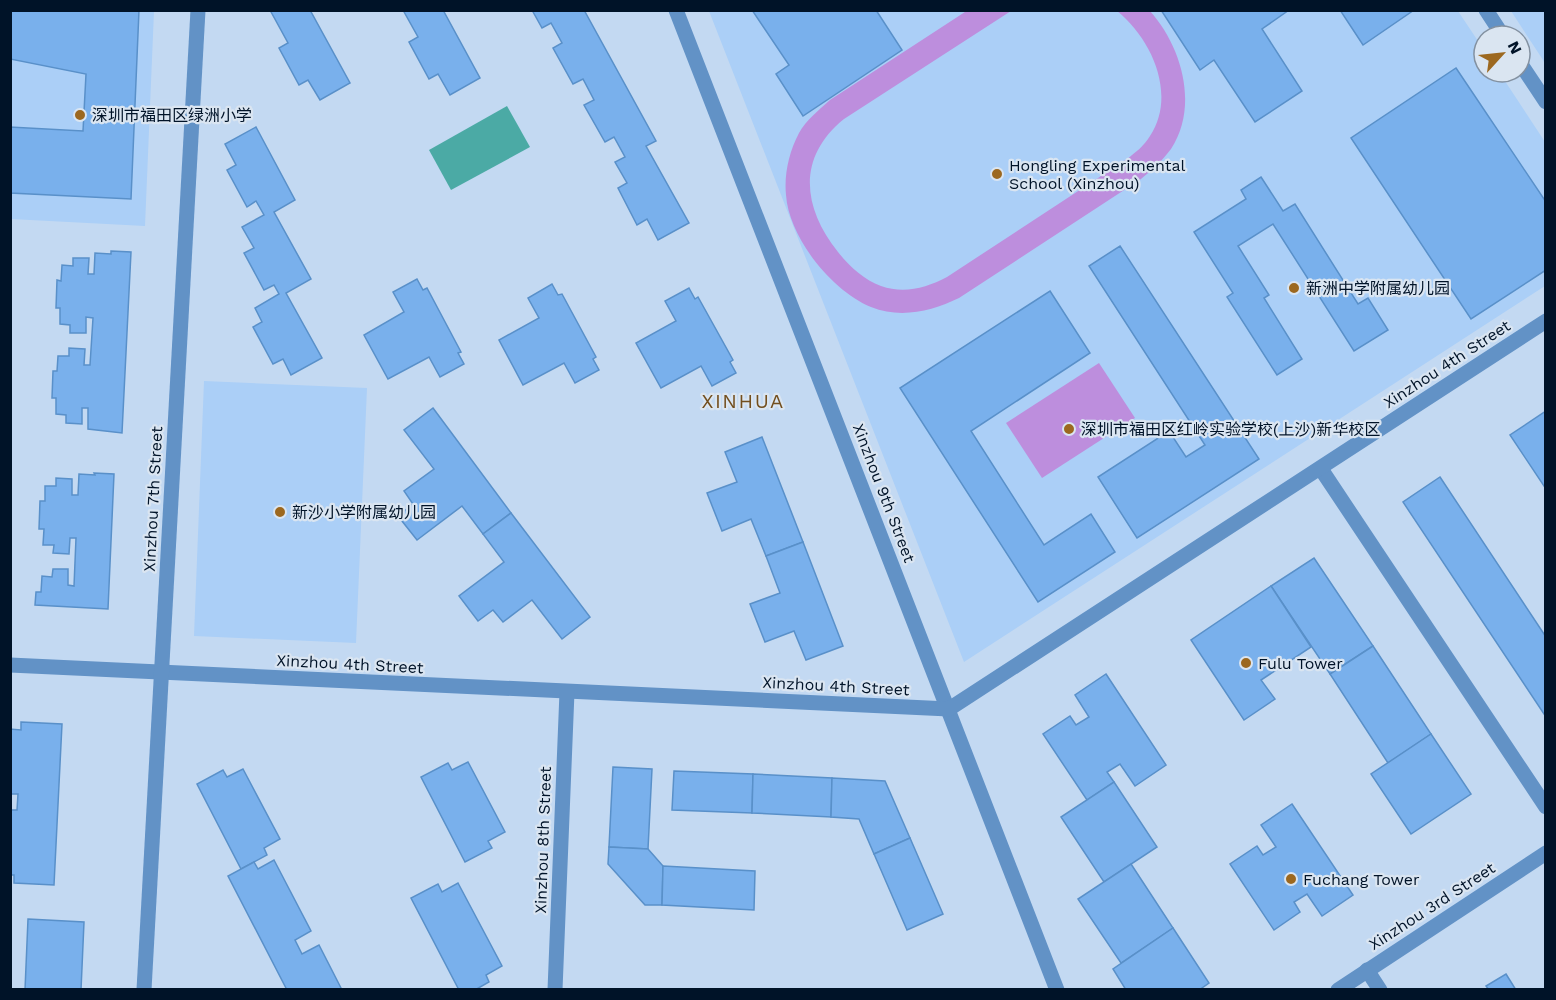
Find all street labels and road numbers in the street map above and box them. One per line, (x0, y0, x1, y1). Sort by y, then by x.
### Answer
street label: Xinzhou 4th Street (1380, 316, 1514, 412)
street label: Xinzhou 9th Street (849, 421, 919, 565)
street label: Xinzhou 7th Street (140, 425, 166, 572)
street label: Xinzhou 4th Street (276, 651, 424, 677)
street label: Xinzhou 4th Street (762, 673, 910, 699)
street label: Xinzhou 8th Street (531, 766, 555, 914)
street label: Xinzhou 3rd Street (1365, 858, 1499, 954)

